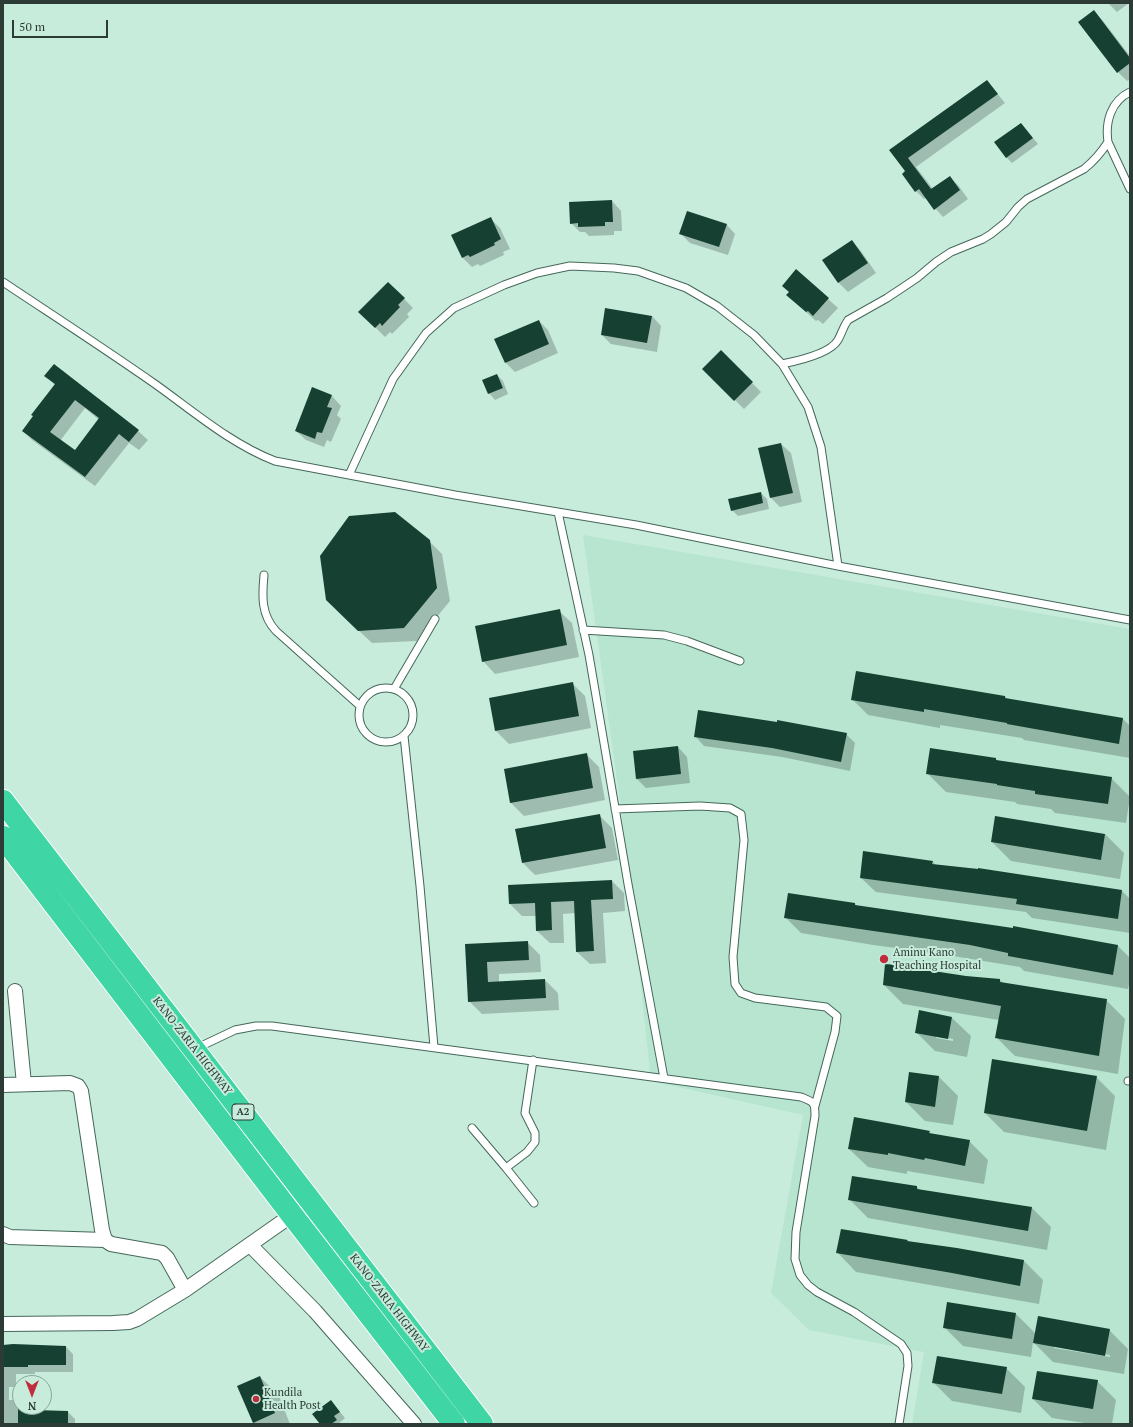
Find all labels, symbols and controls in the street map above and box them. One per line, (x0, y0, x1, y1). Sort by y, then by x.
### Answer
scale bar (14, 12, 110, 38)
text: 50 m (19, 19, 45, 34)
place label: Aminu Kano Teaching Hospital (893, 946, 981, 972)
marker: Aminu Kano Teaching Hospital (878, 953, 890, 965)
street label: KANO-ZARIA HIGHWAY (150, 995, 234, 1097)
road number: A2 (232, 1104, 254, 1120)
street label: KANO-ZARIA HIGHWAY (347, 1252, 431, 1354)
north arrow (12, 1375, 52, 1415)
place label: Kundila Health Post (264, 1386, 321, 1412)
marker: Kundila Health Post (251, 1394, 261, 1404)
text: N (28, 1399, 36, 1413)

